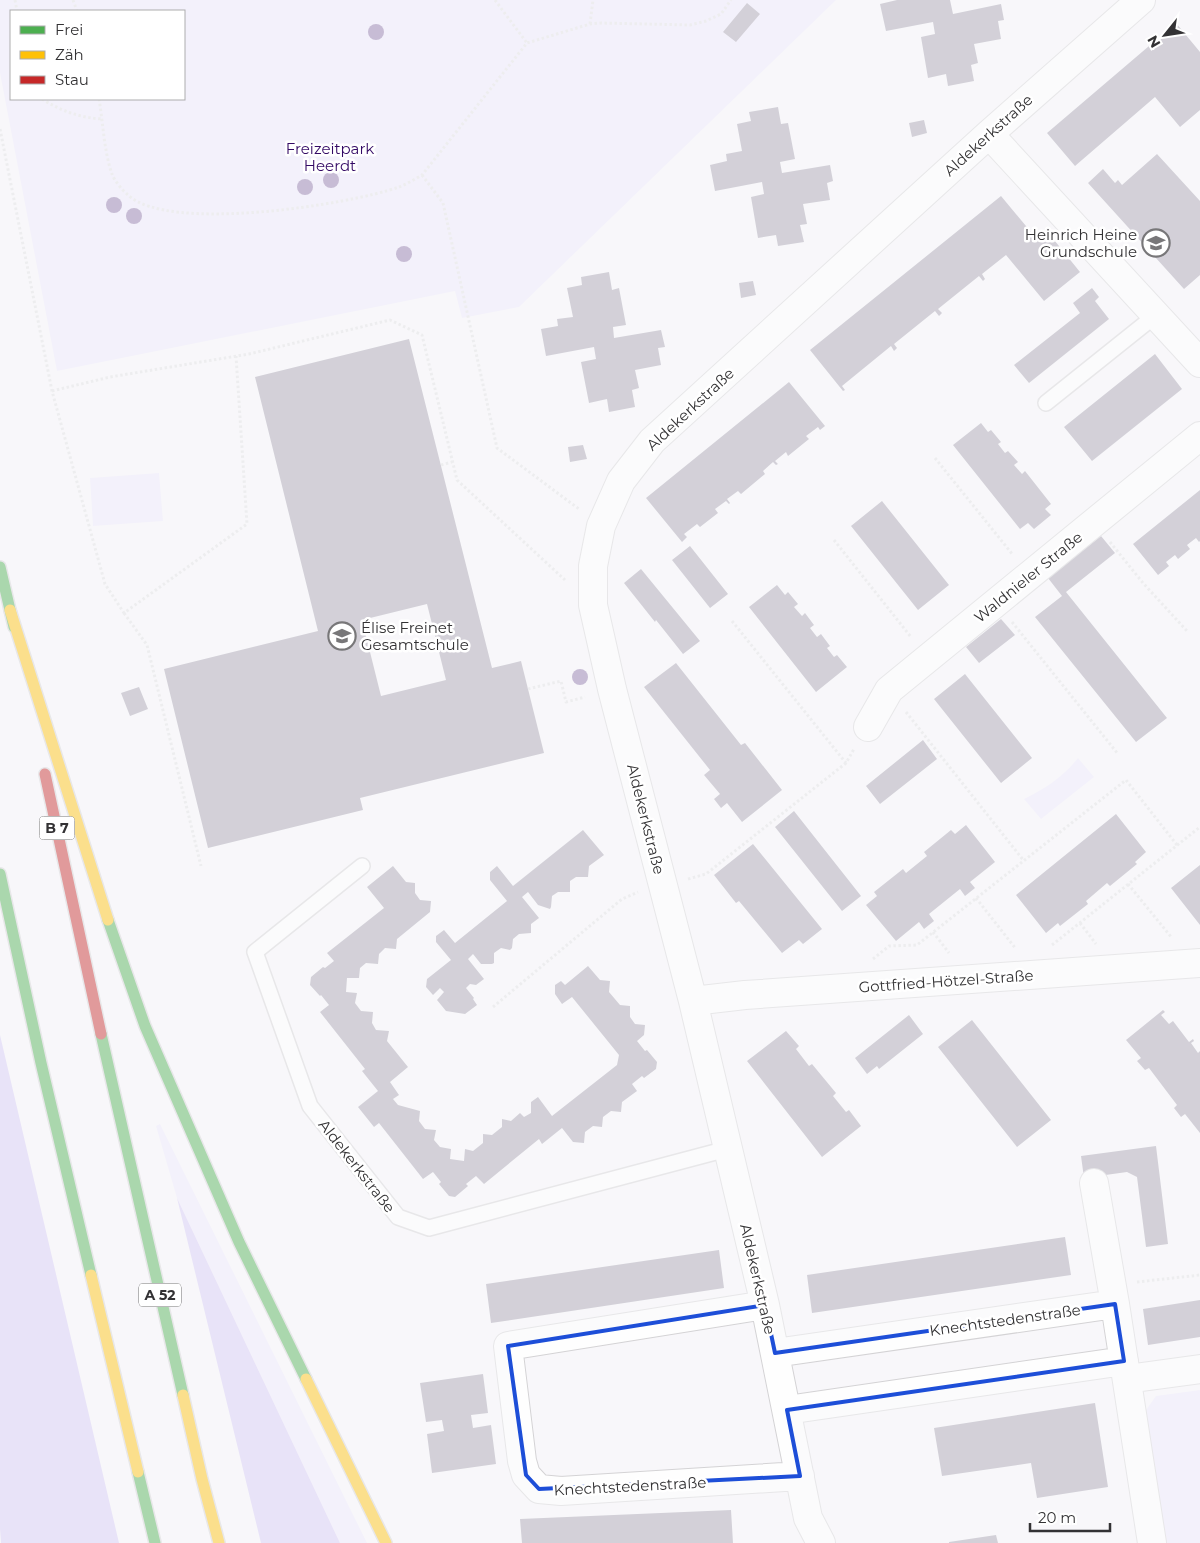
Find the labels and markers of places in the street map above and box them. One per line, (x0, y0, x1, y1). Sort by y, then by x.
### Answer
place label: Heinrich Heine Grundschule (1025, 225, 1137, 261)
school or university icon: Heinrich Heine Grundschule (1141, 228, 1171, 258)
place label: Élise Freinet Gesamtschule (361, 618, 469, 654)
school or university icon: Élise Freinet Gesamtschule (327, 621, 357, 651)

